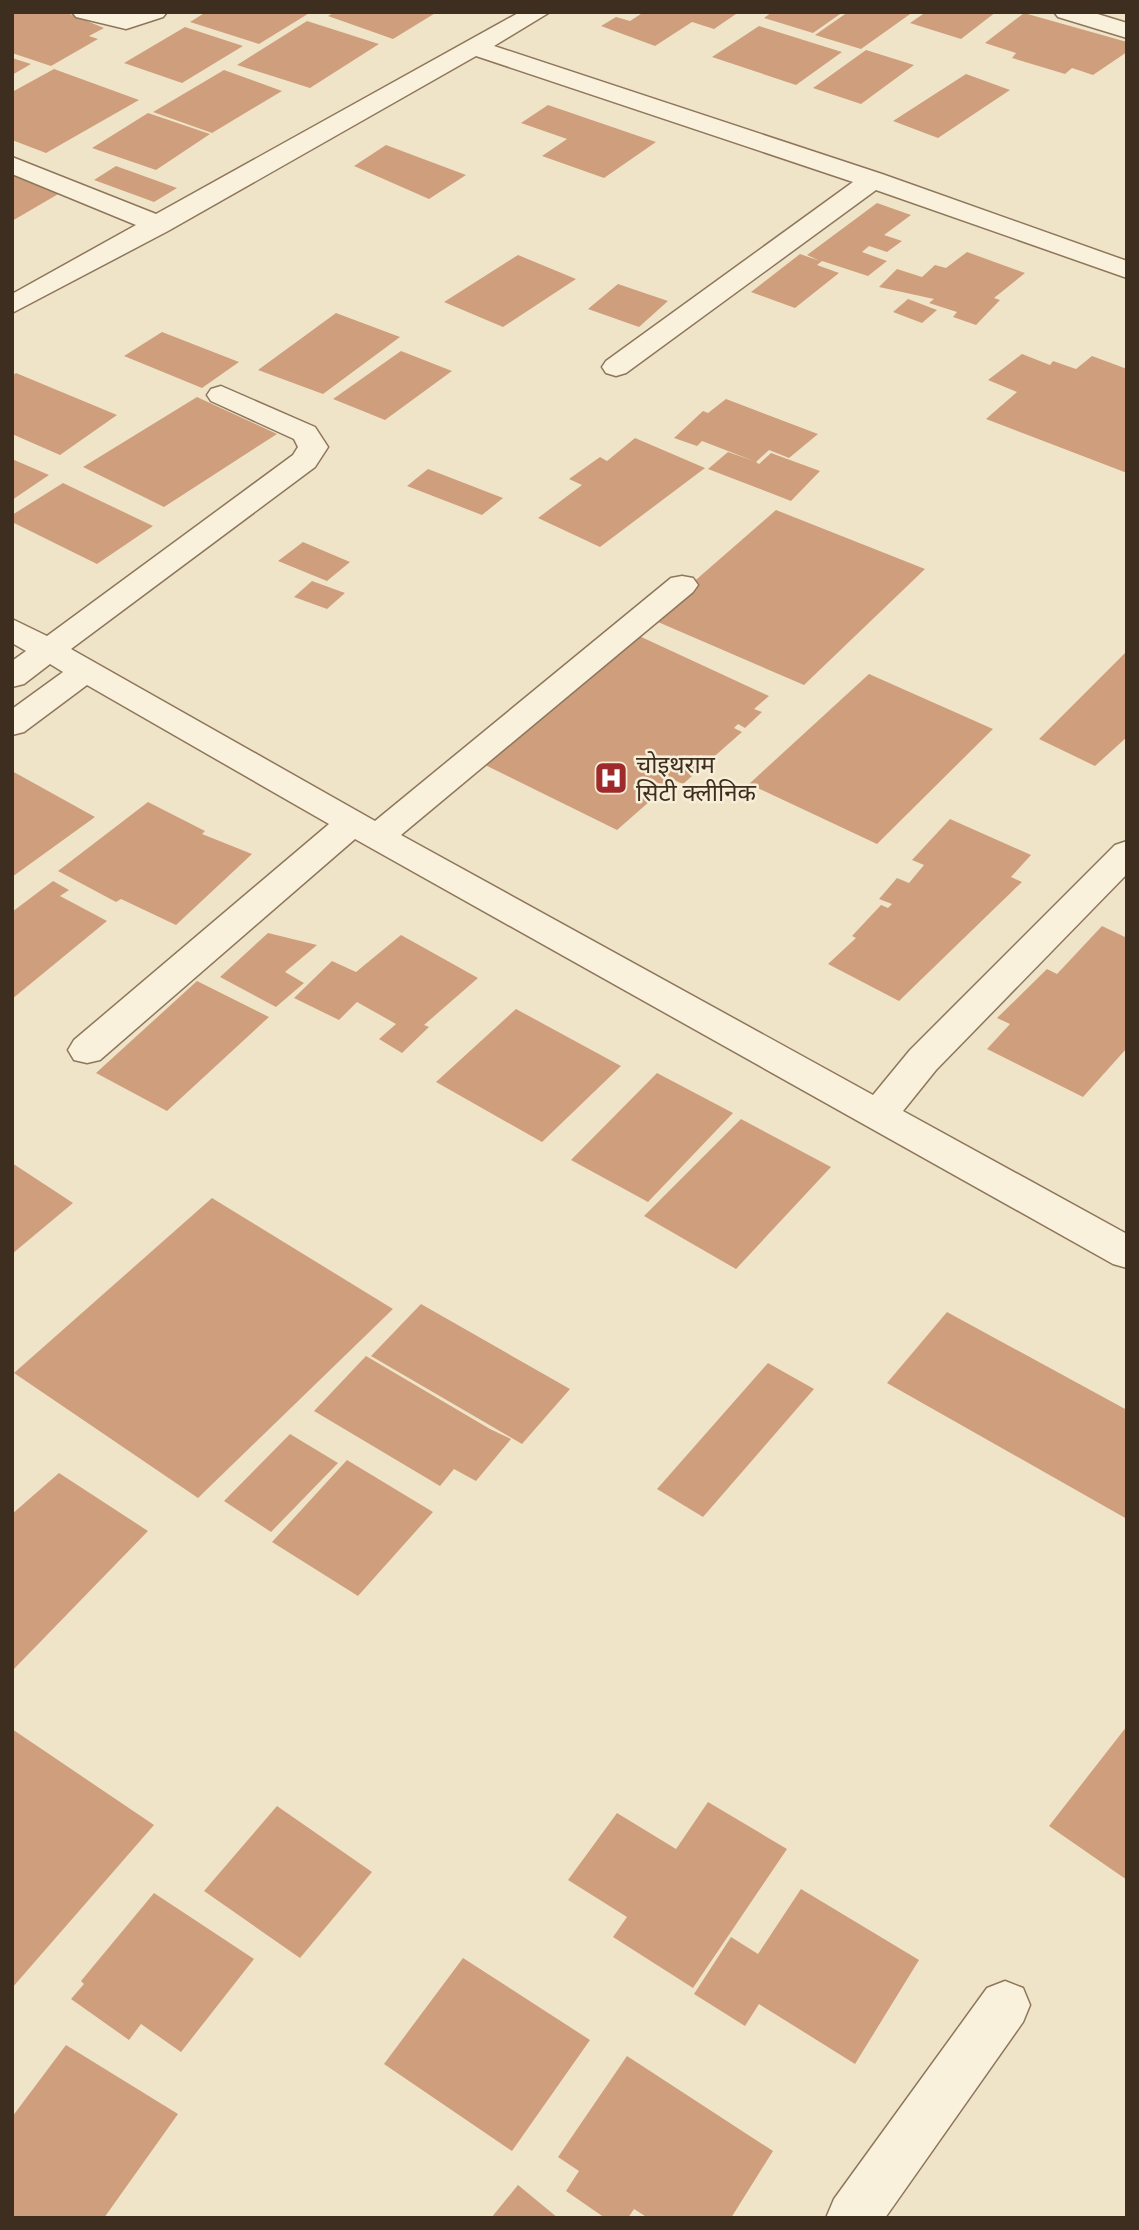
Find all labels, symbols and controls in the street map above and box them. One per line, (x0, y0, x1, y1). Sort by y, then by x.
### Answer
place label: चोइथराम सिटी क्लीनिक (636, 749, 757, 808)
hospital icon: चोइथराम सिटी क्लीनिक (592, 759, 630, 797)

